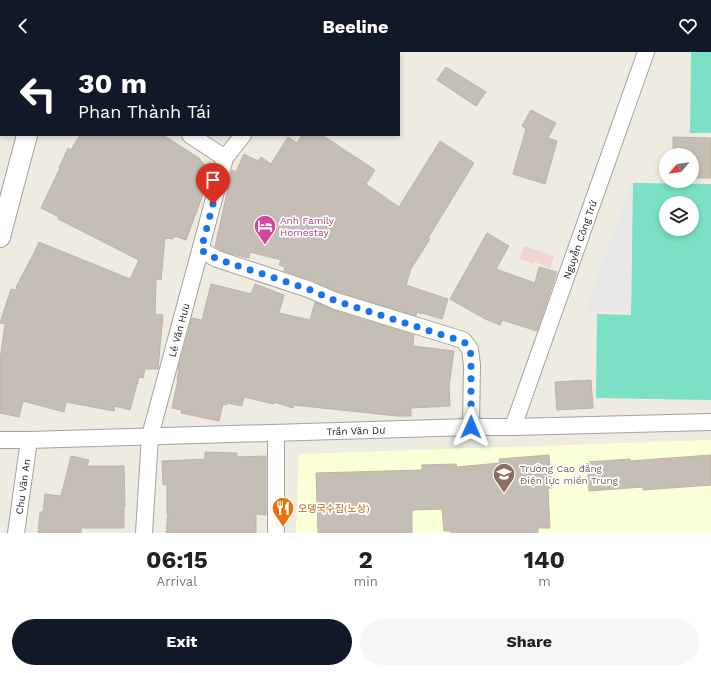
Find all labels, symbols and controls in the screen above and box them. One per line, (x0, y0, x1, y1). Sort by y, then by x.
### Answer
icon: back (12, 15, 34, 37)
icon: heart (677, 15, 699, 37)
text: Beeline (323, 16, 388, 37)
text: 30 m (78, 67, 147, 100)
icon: left (12, 68, 64, 120)
text: Phan Thành Tái (78, 101, 211, 122)
north arrow (659, 148, 699, 188)
map controls (659, 148, 699, 236)
pin (196, 163, 230, 204)
icon: arrive (202, 169, 224, 191)
button: layers (659, 196, 699, 236)
street label: Nguyễn Công Trứ (561, 198, 599, 280)
hotel icon: Anh Family Homestay (252, 213, 278, 246)
place label: Anh Family Homestay (280, 215, 335, 238)
street label: Lê Văn Hưu (167, 302, 192, 358)
position arrow (450, 406, 492, 448)
street label: Trần Văn Dư (326, 424, 386, 437)
street label: Chu Văn An (14, 458, 32, 515)
school or university icon: Trường Cao đẳng Điện lực miền Trung (491, 461, 517, 494)
place label: Trường Cao đẳng Điện lực miền Trung (520, 463, 619, 486)
restaurant icon: 오뎅국수집(노상) (270, 495, 296, 528)
place label: 오뎅국수집(노상) (298, 503, 369, 514)
text: 06:15 (146, 546, 208, 574)
text: 2 (359, 546, 373, 574)
text: 140 (524, 546, 565, 574)
text: Arrival (157, 574, 197, 589)
text: min (354, 574, 378, 589)
text: m (538, 574, 551, 589)
button: Exit (12, 619, 352, 665)
button: Share (360, 619, 699, 665)

